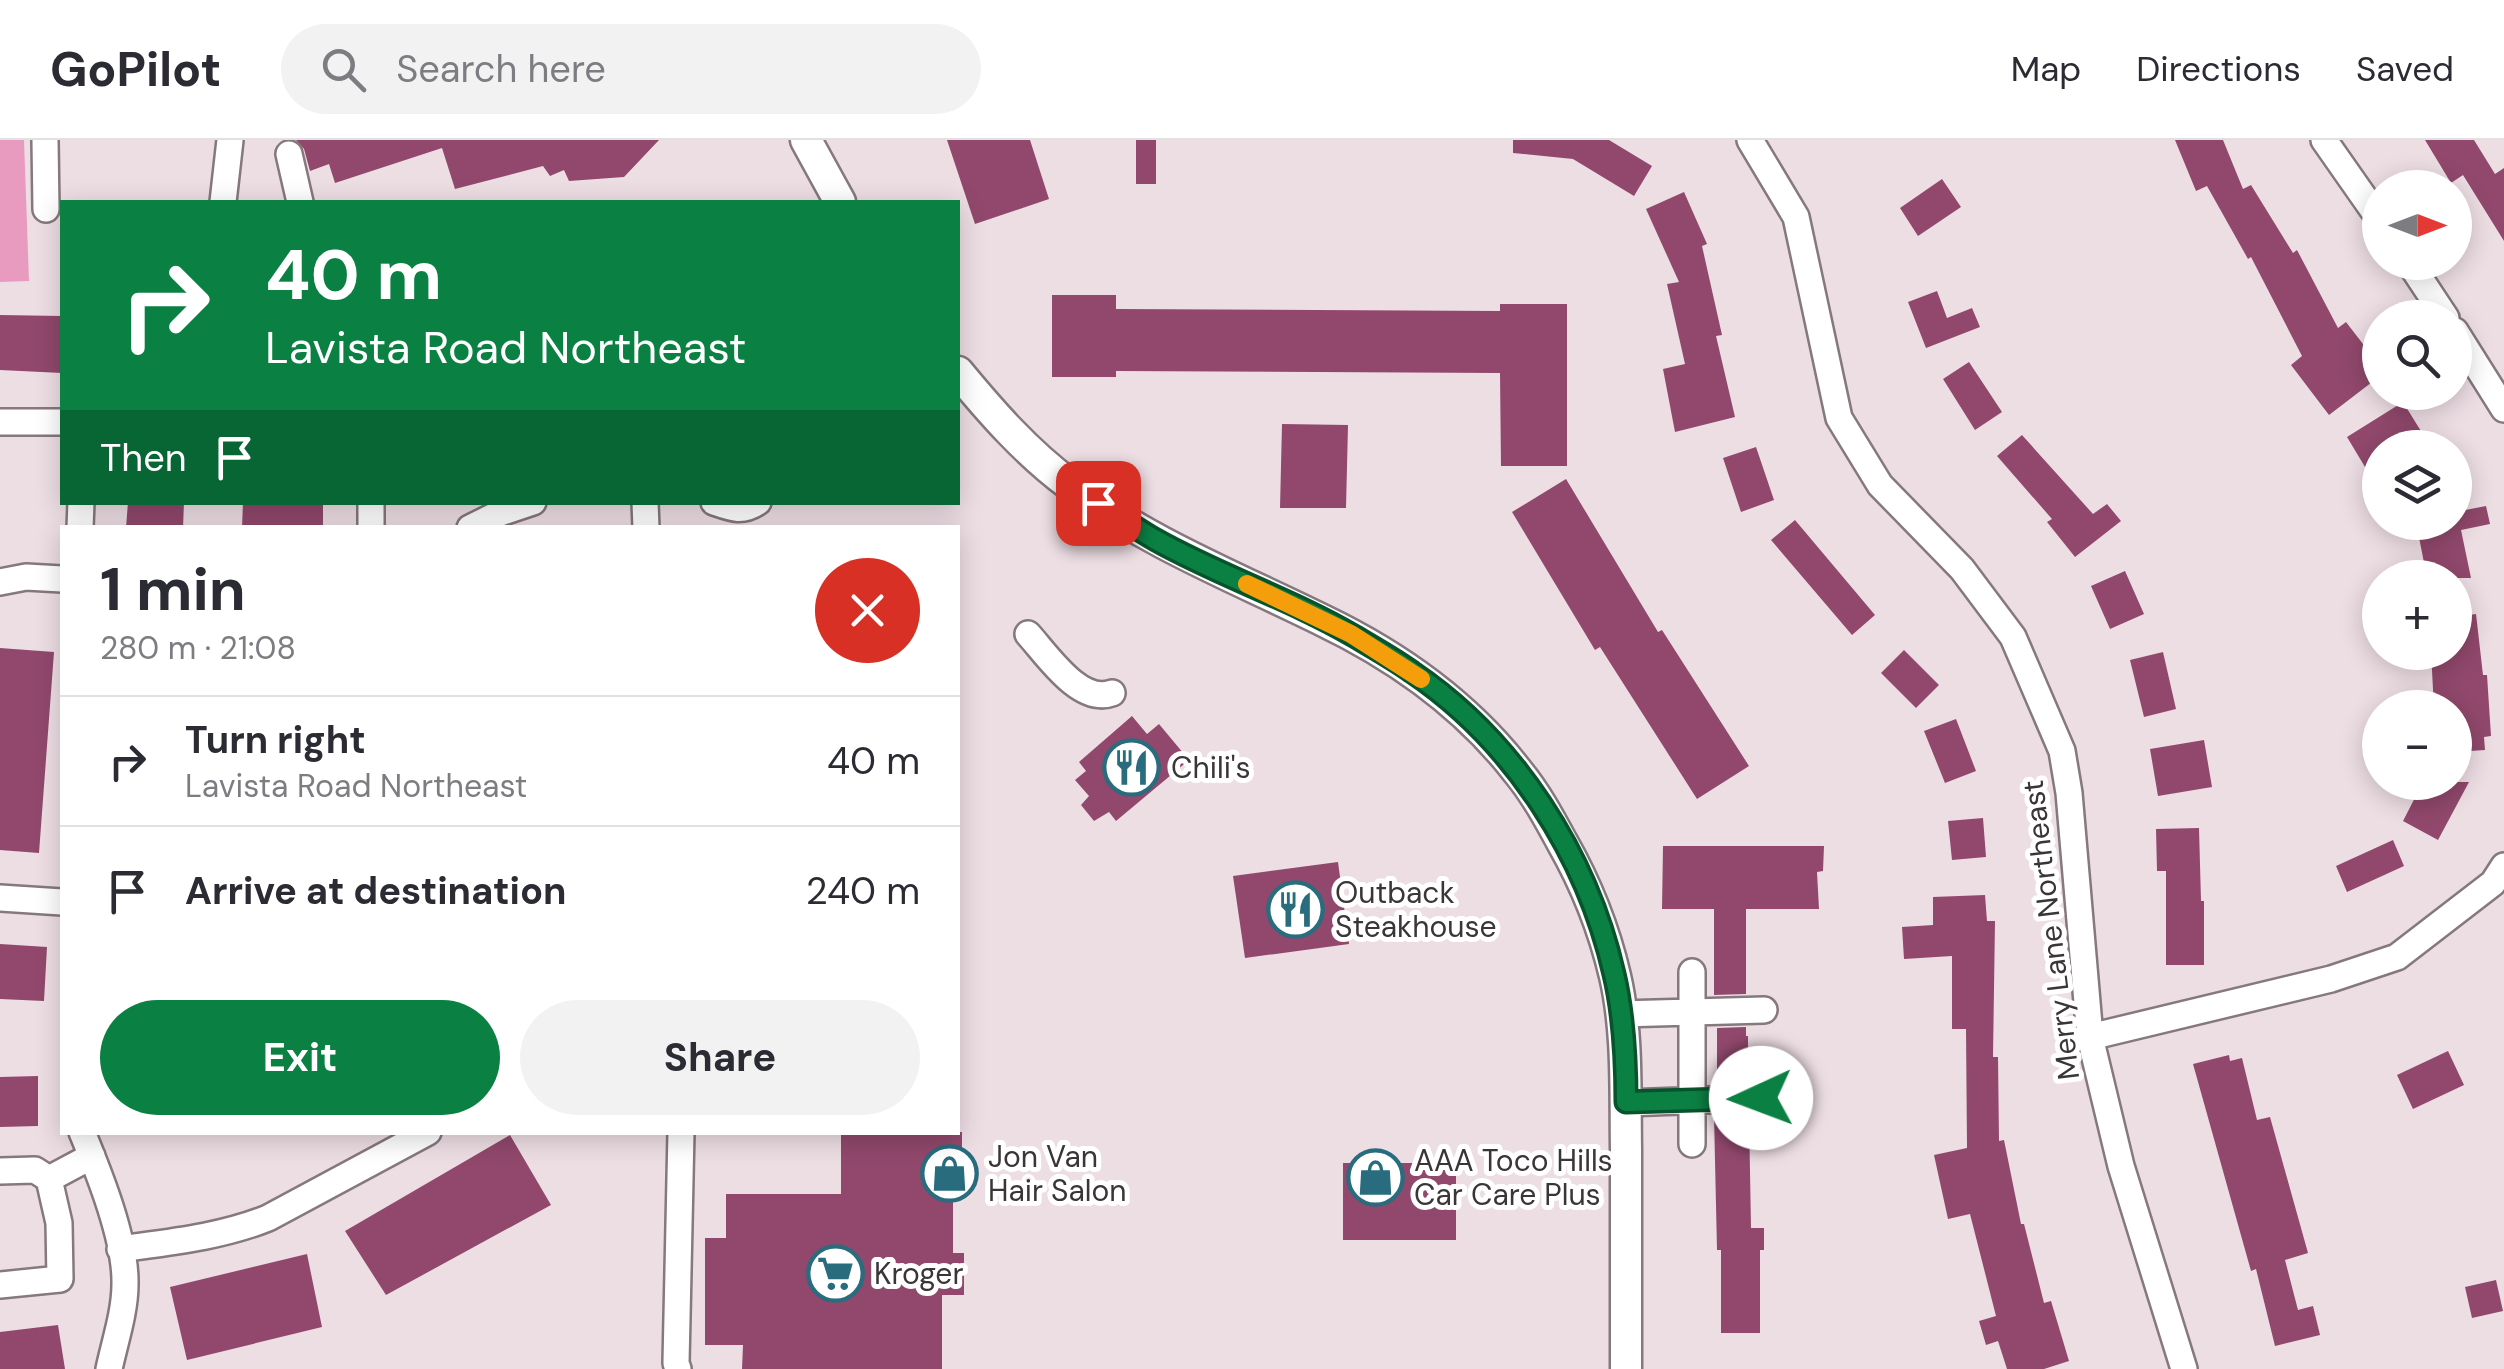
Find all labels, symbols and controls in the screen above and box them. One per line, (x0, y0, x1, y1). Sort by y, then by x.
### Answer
search box (281, 24, 981, 114)
text: GoPilot (50, 38, 221, 101)
icon: search (316, 42, 371, 97)
text: Search here (396, 44, 606, 94)
text: Map (2011, 46, 2081, 92)
text: Directions (2136, 46, 2301, 92)
text: Saved (2356, 46, 2454, 92)
north arrow (2362, 170, 2472, 280)
map controls (2362, 170, 2472, 800)
text: 40 m (265, 230, 442, 321)
icon: right (100, 240, 230, 370)
button: search (2362, 300, 2472, 410)
text: Lavista Road Northeast (265, 318, 747, 377)
icon: arrive (207, 430, 262, 485)
button: layers (2362, 430, 2472, 540)
text: Then (100, 433, 187, 483)
pin (1056, 461, 1141, 546)
icon: arrive (1071, 476, 1126, 531)
text: 1 min (100, 550, 246, 629)
button: close (815, 558, 920, 663)
button: + (2362, 560, 2472, 670)
text: 280 m · 21:08 (100, 627, 296, 669)
button: − (2362, 690, 2472, 800)
text: Turn right (185, 715, 366, 765)
icon: right (100, 734, 155, 789)
text: 40 m (827, 736, 920, 786)
restaurant icon: Chili's (1102, 738, 1162, 798)
place label: Chili's (1171, 748, 1251, 787)
text: Lavista Road Northeast (185, 765, 527, 807)
street label: Merry Lane Northeast (2013, 778, 2088, 1082)
icon: arrive (100, 864, 155, 919)
text: Arrive at destination (185, 866, 567, 916)
text: 240 m (806, 866, 920, 916)
place label: Outback Steakhouse (1335, 873, 1497, 946)
restaurant icon: Outback Steakhouse (1266, 880, 1326, 940)
button: Exit (100, 1000, 500, 1115)
button: Share (520, 1000, 920, 1115)
position arrow (1709, 1046, 1813, 1150)
place label: Jon Van Hair Salon (988, 1137, 1126, 1210)
place label: AAA Toco Hills Car Care Plus (1414, 1141, 1613, 1214)
shop icon: Jon Van Hair Salon (919, 1144, 979, 1204)
shop icon: AAA Toco Hills Car Care Plus (1345, 1148, 1405, 1208)
supermarket icon: Kroger (805, 1244, 865, 1304)
place label: Kroger (874, 1254, 964, 1293)

